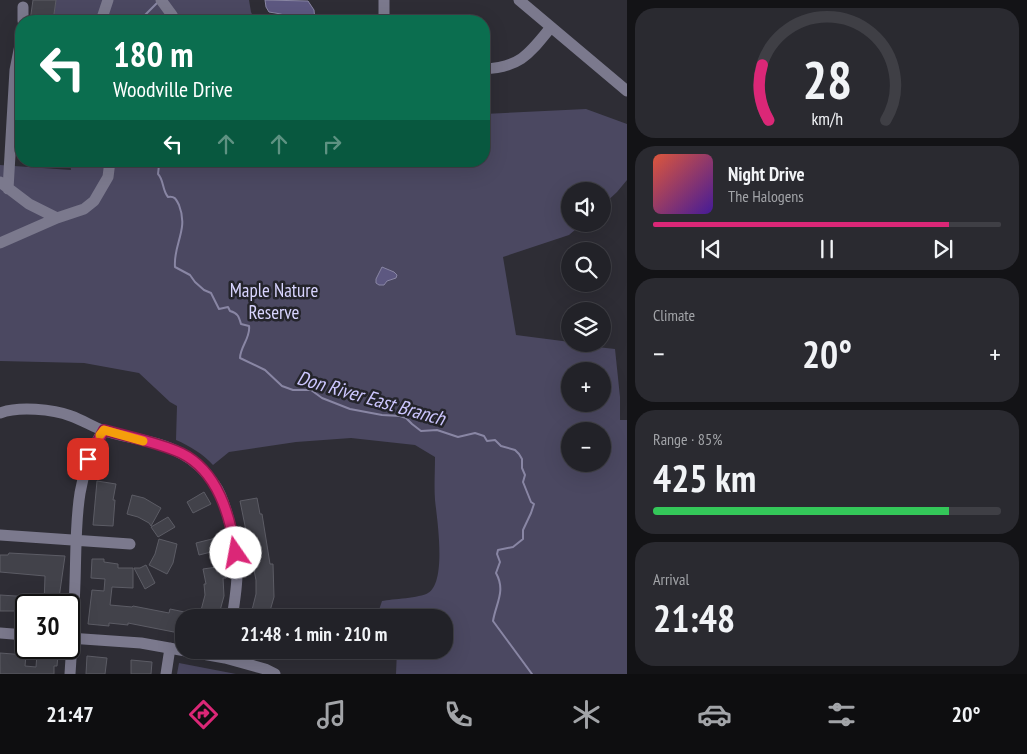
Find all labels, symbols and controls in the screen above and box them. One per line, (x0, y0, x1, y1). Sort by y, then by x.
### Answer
text: 180 m (113, 31, 194, 77)
icon: left (30, 35, 95, 100)
text: 28 (802, 46, 852, 113)
text: Woodville Drive (113, 75, 233, 103)
text: km/h (811, 107, 843, 130)
icon: left (159, 130, 187, 158)
icon: ahead (212, 130, 240, 158)
icon: ahead (265, 130, 293, 158)
icon: right (318, 130, 346, 158)
text: Night Drive (728, 162, 805, 186)
map controls (561, 182, 611, 472)
button: sound (561, 182, 611, 232)
text: The Halogens (728, 186, 804, 206)
icon: previous (697, 235, 725, 263)
icon: pause (813, 235, 841, 263)
icon: next (929, 235, 957, 263)
button: search (561, 242, 611, 292)
park label: Maple Nature Reserve (230, 278, 318, 324)
button: layers (561, 302, 611, 352)
text: Climate (653, 305, 695, 325)
text: 20° (802, 329, 852, 378)
text: − (653, 335, 665, 372)
text: + (989, 335, 1001, 372)
button: + (561, 362, 611, 412)
water label: Don River East Branch (294, 364, 449, 432)
button: − (561, 422, 611, 472)
text: Range · 85% (653, 429, 722, 449)
pin (67, 438, 109, 480)
icon: arrive (74, 445, 102, 473)
text: 425 km (653, 453, 756, 502)
position arrow (209, 526, 261, 578)
text: Arrival (653, 569, 689, 589)
text: 21:48 (653, 593, 735, 642)
speed limit sign: 30 (15, 594, 80, 659)
text: 21:48 · 1 min · 210 m (241, 622, 387, 646)
icon: directions (186, 697, 221, 732)
icon: music (314, 697, 349, 732)
icon: phone (441, 697, 476, 732)
icon: climate (569, 697, 604, 732)
icon: car (697, 697, 732, 732)
icon: filters (824, 697, 859, 732)
text: 21:47 (46, 700, 94, 728)
text: 20° (952, 700, 981, 728)

